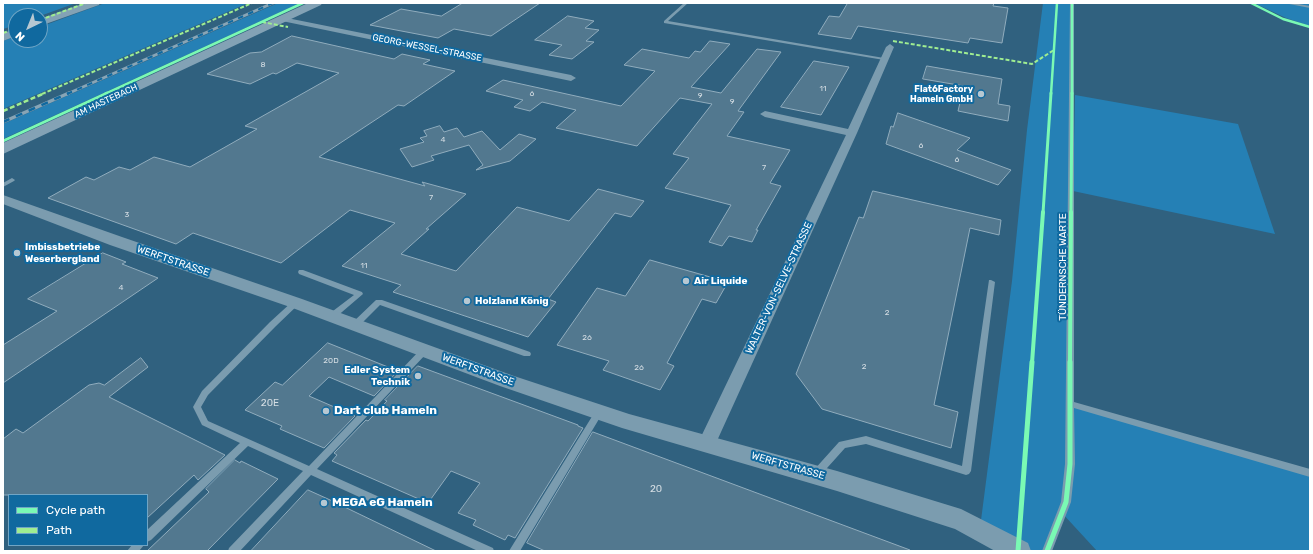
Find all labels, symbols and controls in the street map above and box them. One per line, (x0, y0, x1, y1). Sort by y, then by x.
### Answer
north arrow (8, 8, 48, 48)
text: N (13, 29, 27, 44)
street label: GEORG-WESSEL-STRASSE (371, 32, 483, 64)
house number: 8 (260, 60, 266, 70)
street label: AM HASTEBACH (73, 82, 139, 120)
house number: 11 (820, 84, 826, 94)
place label: Flat6Factory Hameln GmbH (910, 84, 973, 105)
house number: 6 (530, 89, 534, 99)
marker: Flat6Factory Hameln GmbH (976, 89, 986, 99)
house number: 9 (698, 91, 702, 101)
house number: 9 (730, 97, 734, 107)
house number: 4 (441, 135, 445, 145)
house number: 6 (919, 141, 923, 151)
house number: 6 (955, 155, 959, 165)
house number: 7 (762, 163, 766, 173)
house number: 7 (429, 193, 433, 203)
house number: 3 (125, 210, 129, 220)
street label: TÜNDERNSCHE WARTE (1057, 213, 1069, 321)
street label: WALTER-VON-SELVE-STRASSE (743, 220, 815, 356)
place label: Imbissbetriebe Weserbergland (25, 241, 100, 264)
street label: WERFTSTRASSE (135, 243, 211, 279)
marker: Imbissbetriebe Weserbergland (12, 248, 22, 258)
house number: 11 (361, 261, 367, 271)
place label: Air Liquide (694, 275, 747, 287)
marker: Air Liquide (681, 276, 691, 286)
house number: 4 (119, 283, 123, 293)
place label: Holzland König (475, 295, 549, 307)
marker: Holzland König (462, 296, 472, 306)
house number: 2 (885, 308, 889, 318)
house number: 26 (582, 333, 592, 343)
street label: WERFTSTRASSE (440, 351, 516, 389)
house number: 20D (323, 356, 339, 366)
house number: 2 (862, 362, 866, 372)
house number: 26 (634, 363, 644, 373)
place label: Edler System Technik (344, 364, 410, 388)
marker: Edler System Technik (413, 371, 423, 381)
house number: 20E (261, 397, 279, 409)
place label: Dart club Hameln (334, 404, 437, 418)
marker: Dart club Hameln (321, 406, 331, 416)
street label: WERFTSTRASSE (750, 450, 826, 482)
house number: 20 (650, 483, 662, 495)
legend (8, 494, 148, 546)
place label: MEGA eG Hameln (332, 496, 433, 510)
marker: MEGA eG Hameln (319, 498, 329, 508)
text: Cycle path (46, 503, 105, 517)
text: Path (46, 523, 72, 537)

